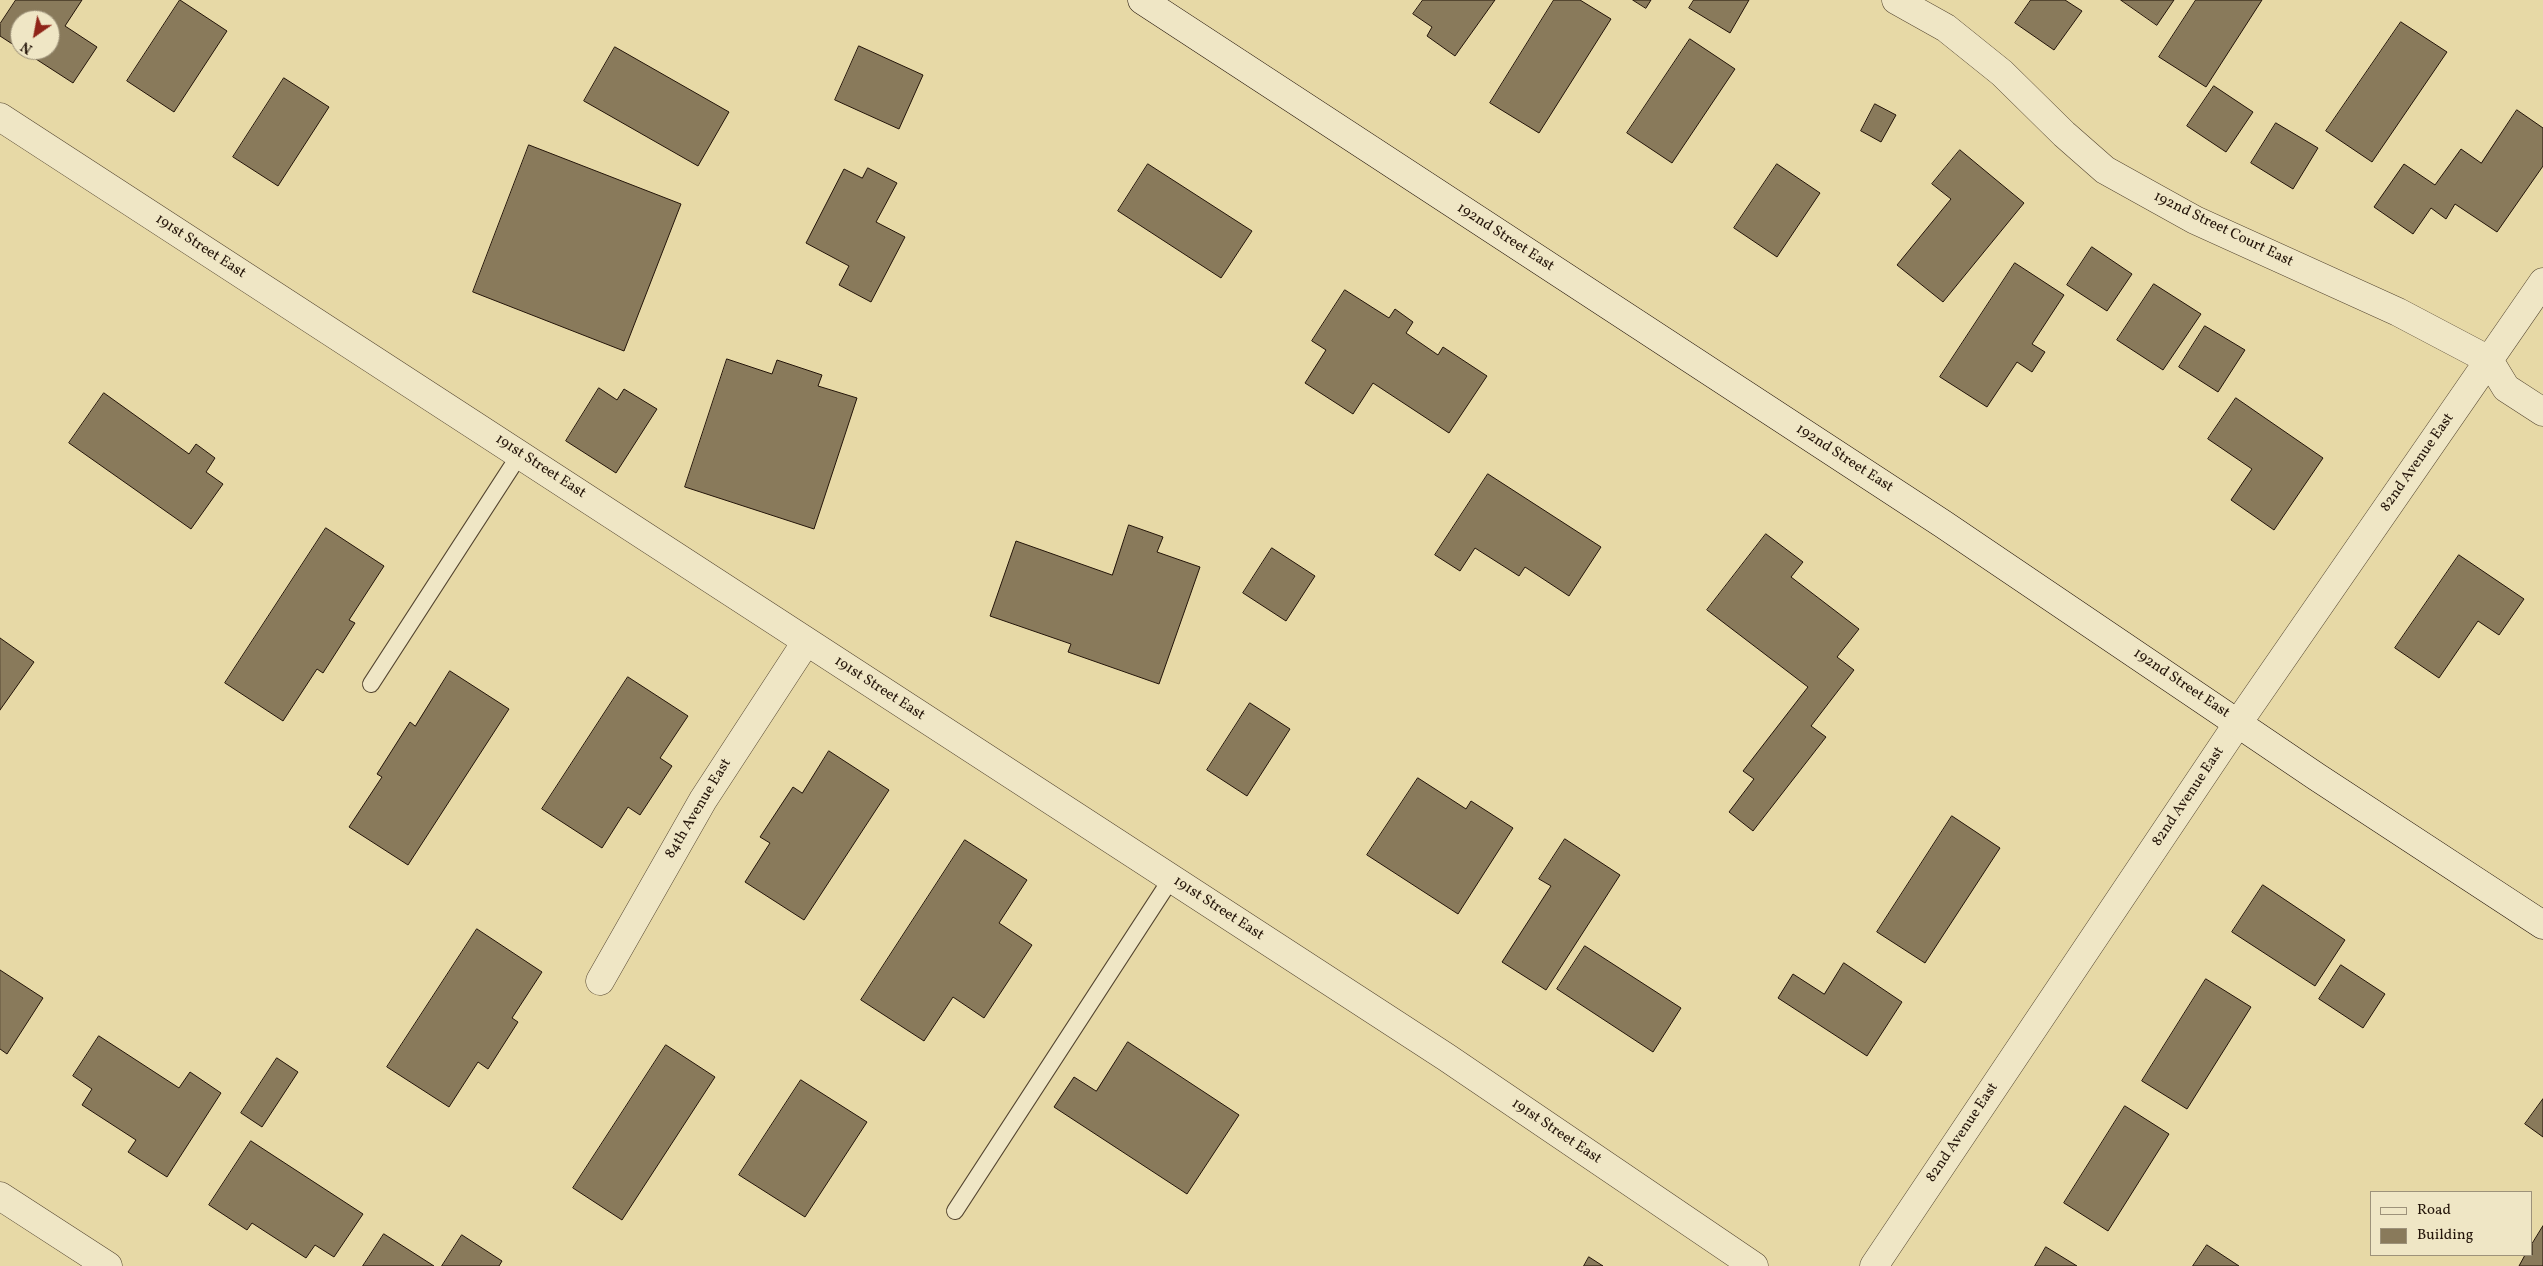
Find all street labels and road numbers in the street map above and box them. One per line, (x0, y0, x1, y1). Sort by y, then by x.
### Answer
street label: 192nd Street Court East (2150, 188, 2296, 272)
street label: 192nd Street East (1453, 200, 1557, 276)
street label: 191st Street East (151, 211, 249, 283)
street label: 82nd Avenue East (2377, 410, 2459, 516)
street label: 192nd Street East (1792, 421, 1896, 497)
street label: 191st Street East (491, 431, 589, 503)
street label: 192nd Street East (2129, 645, 2233, 723)
street label: 191st Street East (830, 653, 928, 725)
street label: 82nd Avenue East (2149, 744, 2229, 850)
street label: 84th Avenue East (662, 756, 736, 862)
street label: 191st Street East (1169, 873, 1267, 945)
street label: 82nd Avenue East (1923, 1080, 2003, 1186)
street label: 191st Street East (1508, 1095, 1604, 1169)

